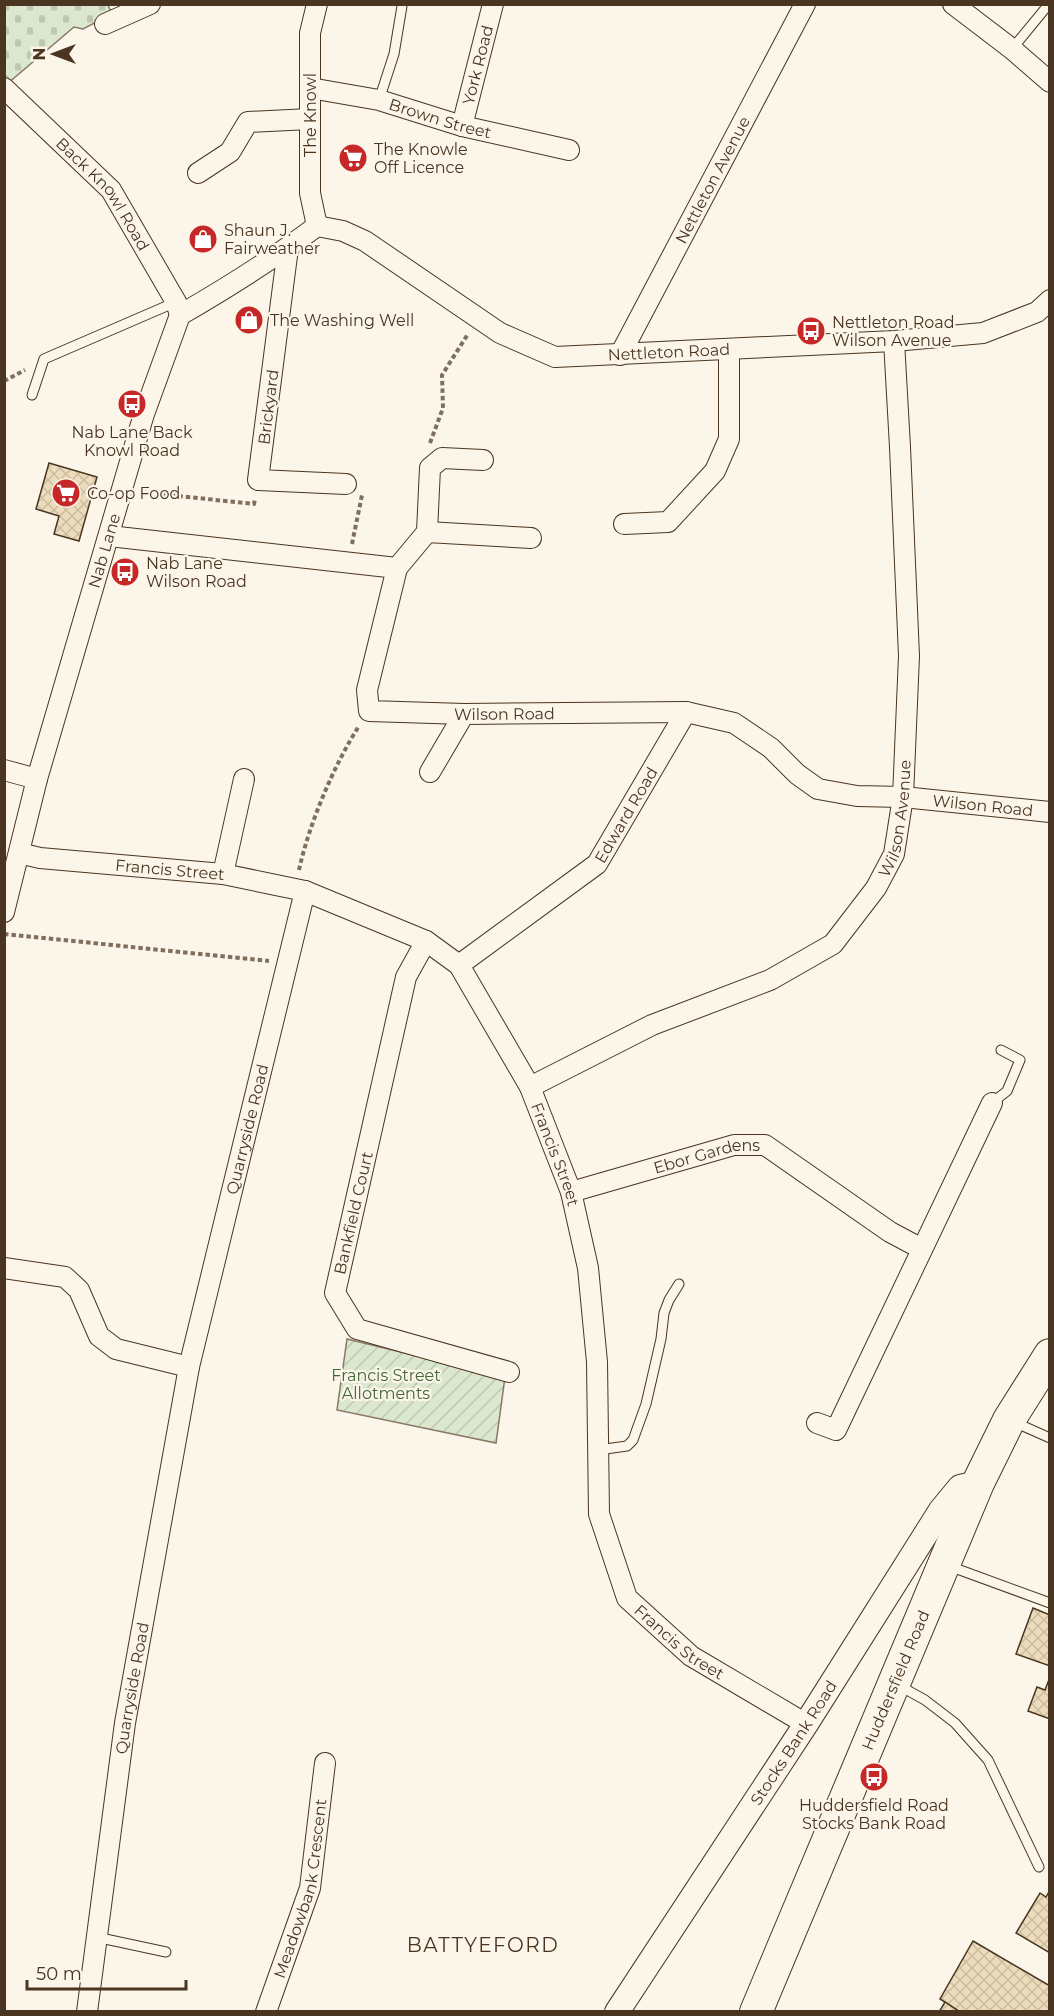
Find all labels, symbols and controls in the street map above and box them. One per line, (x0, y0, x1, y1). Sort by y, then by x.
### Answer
street label: York Road (459, 23, 497, 107)
north arrow (24, 24, 84, 84)
text: N (30, 48, 49, 60)
street label: The Knowl (301, 73, 320, 157)
street label: Brown Street (387, 95, 494, 142)
street label: Nettleton Avenue (671, 113, 754, 247)
street label: Back Knowl Road (52, 134, 153, 254)
place label: The Knowle Off Licence (374, 140, 468, 177)
supermarket icon: The Knowle Off Licence (337, 142, 369, 174)
place label: Shaun J. Fairweather (224, 221, 320, 258)
shop icon: Shaun J. Fairweather (187, 223, 219, 255)
shop icon: The Washing Well (233, 304, 265, 336)
place label: The Washing Well (270, 311, 414, 330)
place label: Nettleton Road Wilson Avenue (832, 313, 954, 350)
bus stop icon: Nettleton Road Wilson Avenue (795, 315, 827, 347)
street label: Nettleton Road (607, 340, 731, 365)
street label: Brickyard (254, 368, 283, 446)
bus stop icon: Nab Lane Back Knowl Road (116, 388, 148, 420)
place label: Nab Lane Back Knowl Road (72, 423, 193, 460)
supermarket icon: Co-op Food (50, 477, 82, 509)
place label: Co-op Food (87, 484, 180, 503)
street label: Nab Lane (84, 511, 124, 590)
place label: Nab Lane Wilson Road (146, 554, 247, 591)
bus stop icon: Nab Lane Wilson Road (109, 556, 141, 588)
street label: Wilson Road (454, 704, 555, 724)
street label: Wilson Avenue (875, 759, 915, 880)
street label: Edward Road (591, 764, 662, 866)
street label: Wilson Road (932, 791, 1034, 820)
street label: Francis Street (114, 856, 226, 884)
street label: Quarryside Road (222, 1062, 272, 1196)
street label: Francis Street (527, 1100, 583, 1209)
street label: Ebor Gardens (651, 1136, 760, 1178)
street label: Bankfield Court (330, 1149, 377, 1276)
park label: Francis Street Allotments (331, 1366, 441, 1403)
street label: Francis Street (630, 1601, 728, 1684)
street label: Huddersfield Road (858, 1607, 934, 1753)
street label: Quarryside Road (112, 1621, 153, 1755)
street label: Stocks Bank Road (747, 1677, 841, 1809)
bus stop icon: Huddersfield Road Stocks Bank Road (858, 1761, 890, 1793)
place label: Huddersfield Road Stocks Bank Road (799, 1796, 949, 1833)
street label: Meadowbank Crescent (270, 1797, 331, 1981)
district label: BATTYEFORD (407, 1933, 559, 1957)
scale bar (27, 1953, 186, 1991)
text: 50 m (36, 1963, 82, 1985)

